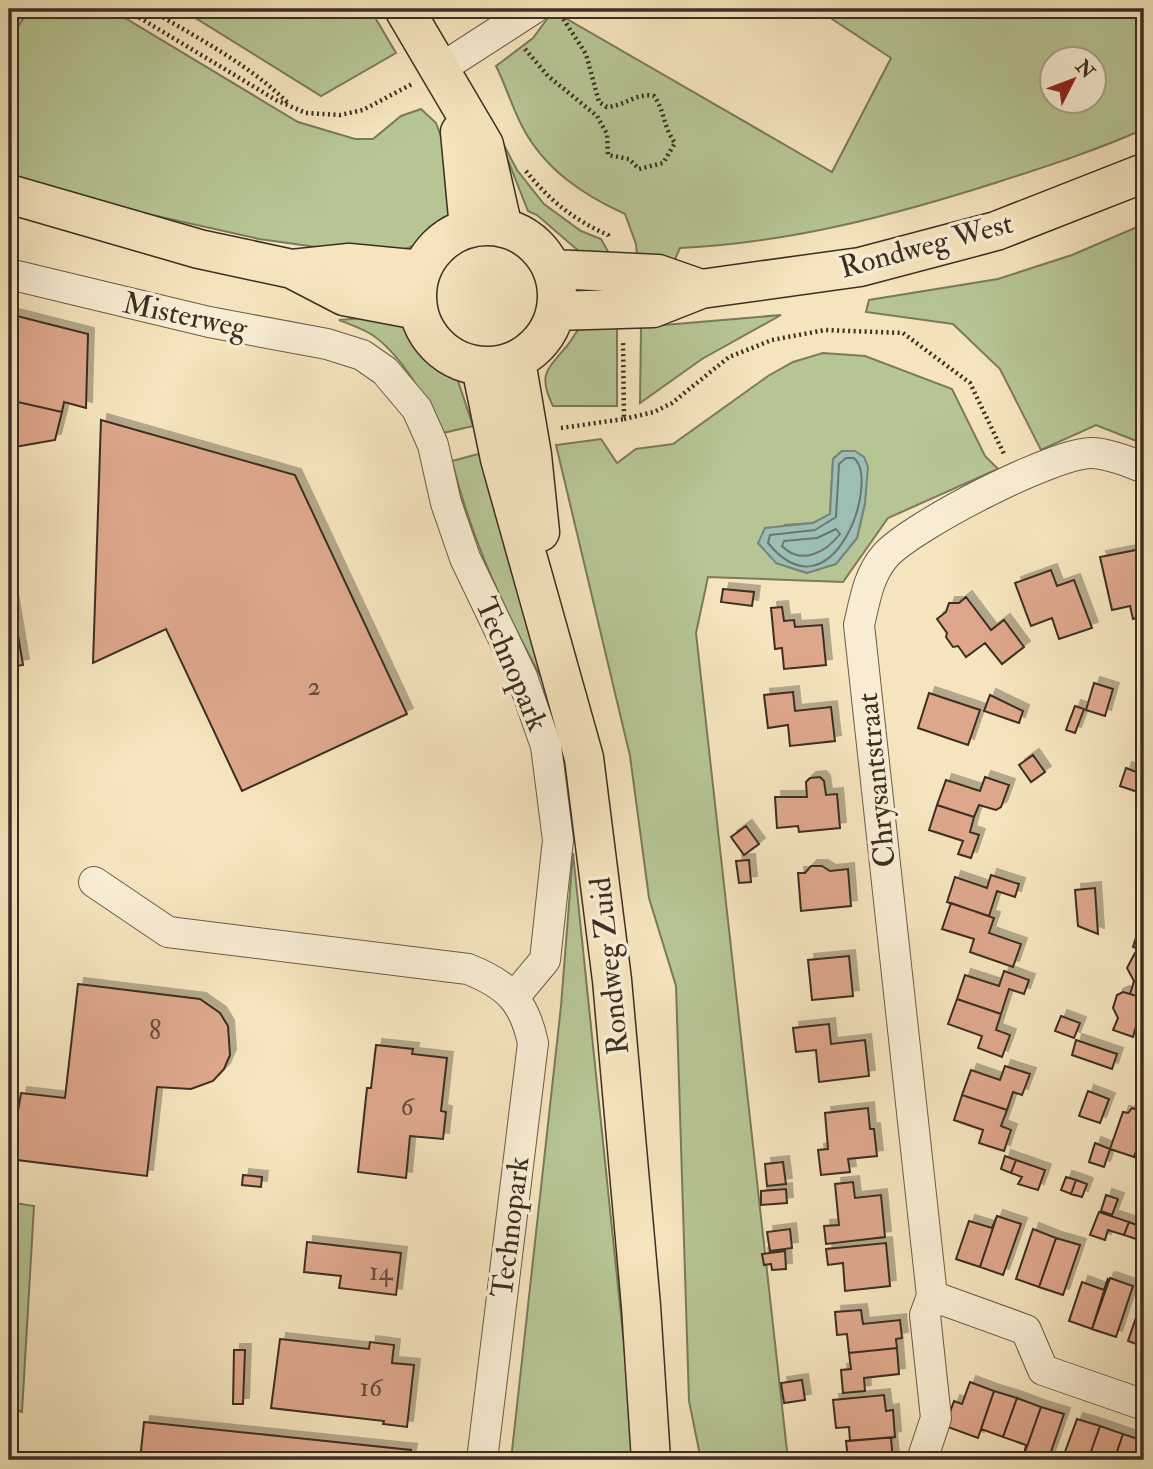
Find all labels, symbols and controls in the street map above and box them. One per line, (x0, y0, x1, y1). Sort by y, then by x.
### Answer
north arrow (1038, 46, 1108, 116)
text: N (1070, 54, 1100, 84)
street label: Rondweg West (835, 205, 1017, 286)
street label: Misterweg (119, 284, 252, 347)
street label: Technopark (467, 592, 556, 737)
house number: 2 (307, 671, 321, 703)
street label: Chrysantstraat (849, 691, 904, 869)
street label: Rondweg Zuid (582, 875, 637, 1056)
house number: 8 (149, 1015, 161, 1047)
house number: 6 (400, 1091, 415, 1123)
street label: Technopark (484, 1155, 537, 1300)
house number: 14 (369, 1256, 394, 1288)
house number: 16 (360, 1372, 384, 1404)

